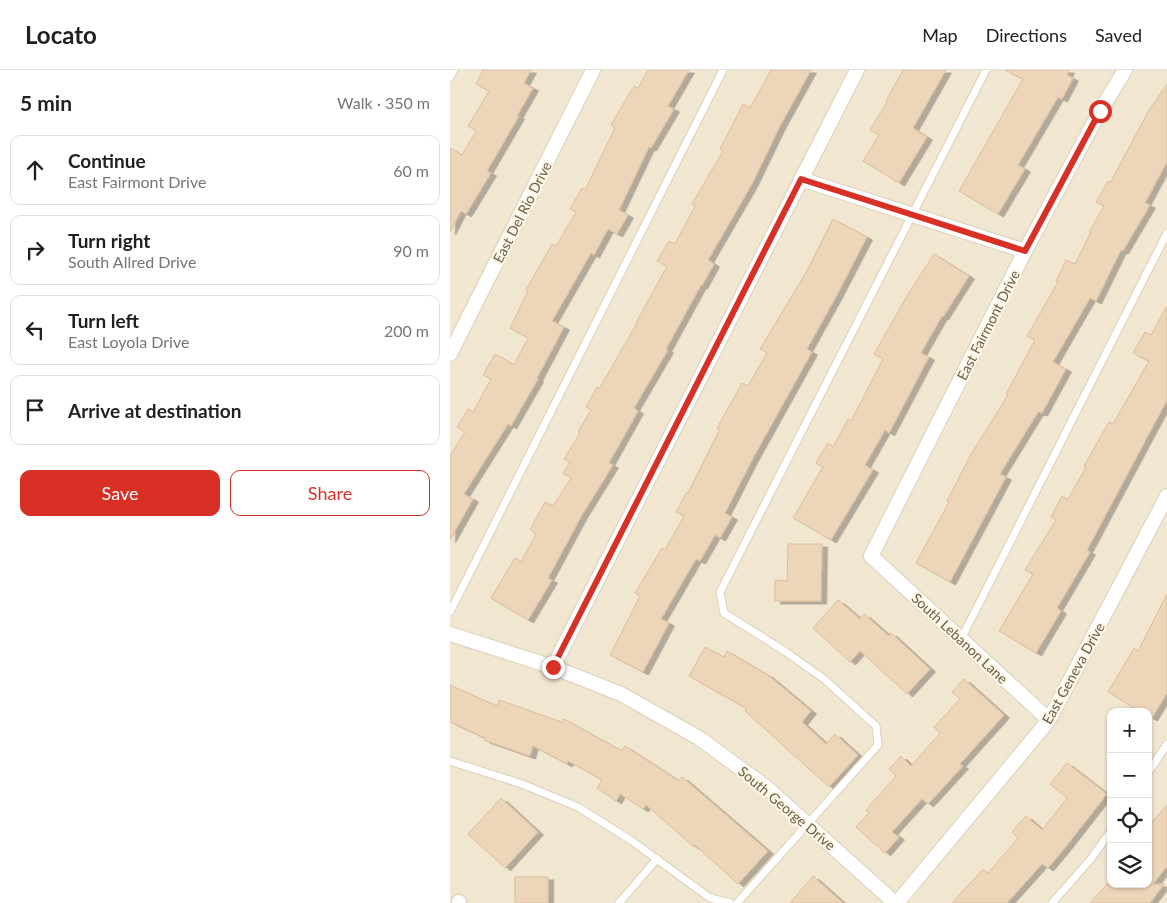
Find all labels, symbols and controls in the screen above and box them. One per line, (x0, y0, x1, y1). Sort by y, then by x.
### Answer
text: Locato (25, 20, 97, 49)
text: Map (922, 24, 958, 46)
text: Directions (986, 24, 1067, 46)
text: Saved (1095, 24, 1142, 46)
text: 5 min (20, 90, 72, 115)
text: Walk · 350 m (337, 93, 430, 112)
route start (1089, 100, 1112, 123)
text: Continue (68, 149, 146, 172)
icon: ahead (21, 156, 49, 184)
street label: East Del Rio Drive (489, 159, 555, 265)
text: 60 m (393, 161, 429, 180)
text: East Fairmont Drive (68, 172, 206, 191)
text: Turn right (68, 229, 150, 252)
icon: right (21, 236, 49, 264)
text: 90 m (393, 241, 429, 260)
text: South Allred Drive (68, 252, 196, 271)
street label: East Fairmont Drive (953, 267, 1023, 383)
text: Turn left (68, 309, 139, 332)
icon: left (21, 316, 49, 344)
text: 200 m (384, 321, 429, 340)
text: East Loyola Drive (68, 332, 189, 351)
icon: arrive (21, 396, 49, 424)
text: Arrive at destination (68, 399, 241, 422)
button: Save (20, 470, 220, 516)
button: Share (230, 470, 430, 516)
street label: South Lebanon Lane (908, 589, 1012, 687)
street label: East Geneva Drive (1038, 619, 1108, 727)
route end (542, 656, 565, 679)
map controls (1107, 708, 1152, 888)
button: + (1107, 708, 1152, 753)
button: − (1107, 753, 1152, 798)
street label: South George Drive (735, 762, 839, 854)
button: locate (1107, 798, 1152, 843)
button: layers (1107, 843, 1152, 888)

